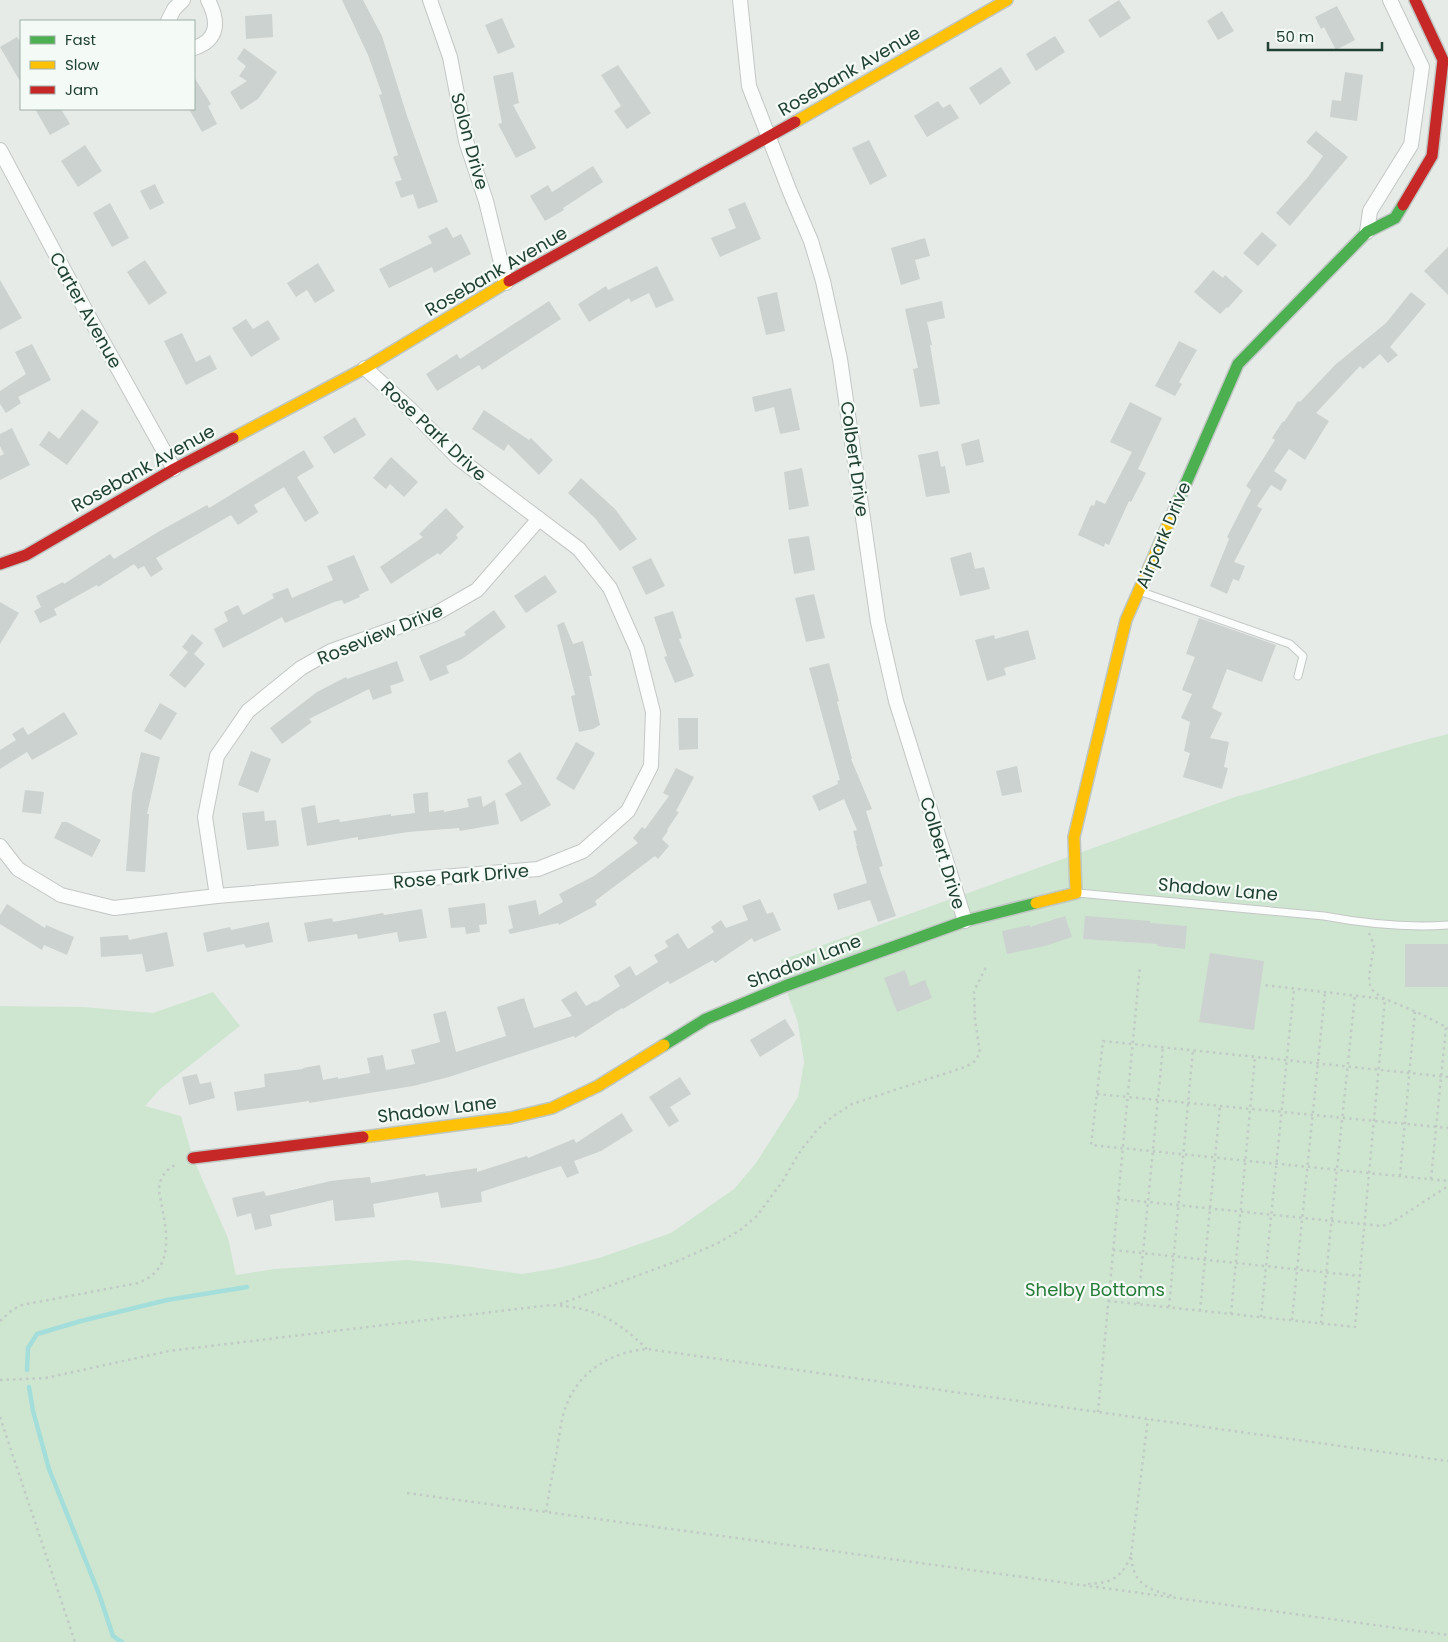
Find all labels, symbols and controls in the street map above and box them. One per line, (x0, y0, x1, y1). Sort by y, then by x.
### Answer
legend (20, 20, 195, 110)
street label: Rosebank Avenue (773, 20, 925, 122)
scale bar (1268, 20, 1382, 52)
text: 50 m (1276, 26, 1314, 47)
text: Fast (65, 29, 96, 50)
text: Slow (65, 54, 100, 75)
text: Jam (65, 79, 99, 100)
street label: Solon Drive (445, 90, 495, 192)
street label: Rosebank Avenue (420, 220, 572, 322)
street label: Carter Avenue (44, 247, 128, 373)
street label: Rose Park Drive (376, 375, 492, 487)
street label: Colbert Drive (835, 400, 875, 518)
street label: Rosebank Avenue (67, 418, 219, 518)
street label: Airpark Drive (1129, 478, 1197, 592)
street label: Roseview Drive (313, 597, 447, 671)
street label: Colbert Drive (914, 794, 972, 912)
street label: Rose Park Drive (392, 858, 530, 894)
street label: Shadow Lane (1157, 871, 1279, 907)
street label: Shadow Lane (743, 928, 865, 994)
street label: Shadow Lane (376, 1089, 498, 1129)
park label: Shelby Bottoms (1025, 1277, 1165, 1302)

